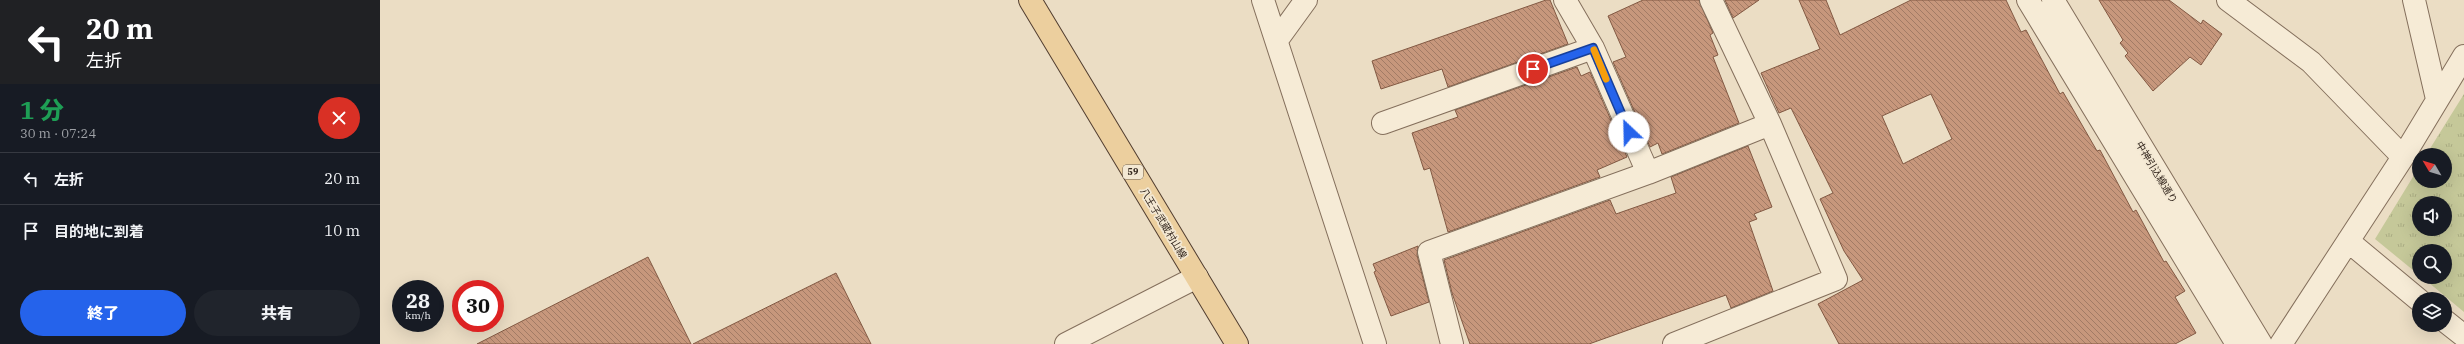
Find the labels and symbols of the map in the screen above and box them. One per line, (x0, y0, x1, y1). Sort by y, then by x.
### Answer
pin (1516, 52, 1550, 86)
position arrow (1608, 111, 1650, 153)
street label: 中神引込線通り (2133, 139, 2180, 206)
north arrow (2412, 148, 2452, 188)
road number: 59 (1123, 165, 1143, 179)
street label: 八王子武蔵村山線 (1137, 186, 1190, 261)
speed limit sign: 30 (452, 280, 504, 332)

